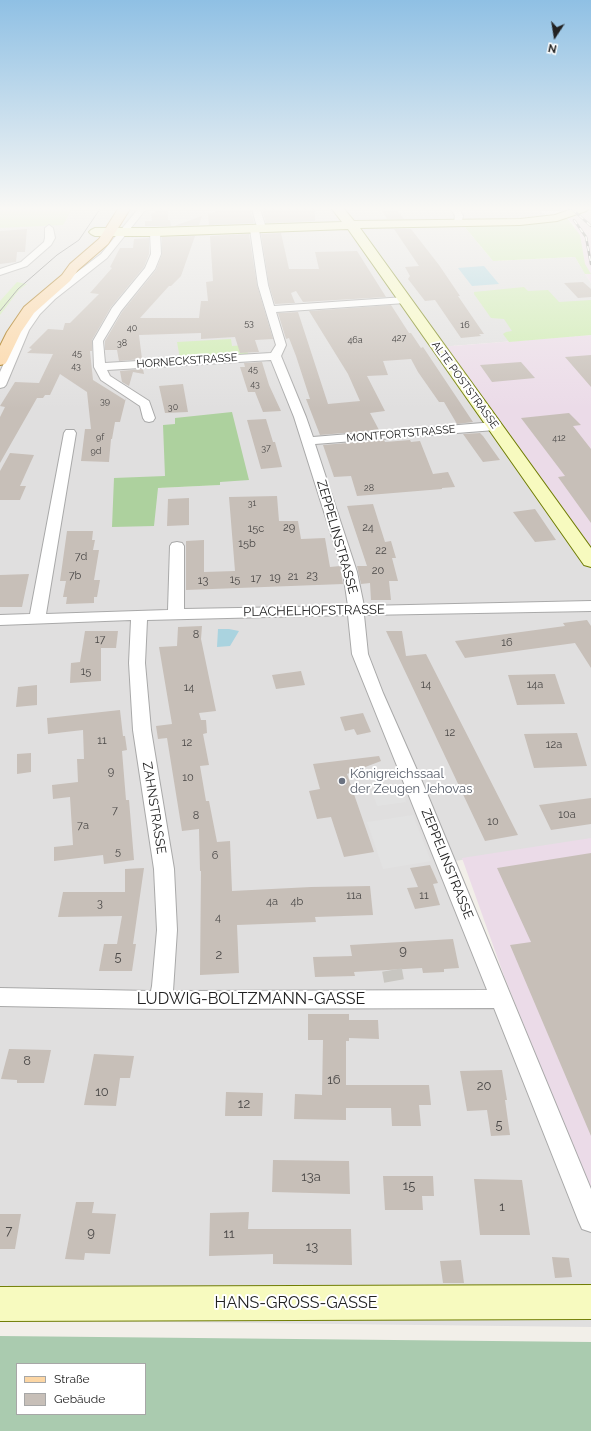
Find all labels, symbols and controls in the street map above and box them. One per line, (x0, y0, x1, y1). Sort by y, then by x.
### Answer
north arrow (535, 16, 575, 56)
text: N (547, 41, 558, 55)
house number: 53 (244, 318, 254, 328)
house number: 16 (460, 320, 470, 330)
house number: 40 (127, 323, 137, 333)
house number: 427 (392, 333, 406, 343)
house number: 46a (347, 335, 363, 345)
house number: 38 (117, 338, 127, 348)
street label: ALTE POSTSTRASSE (429, 339, 501, 431)
house number: 45 (72, 348, 82, 358)
street label: HORNECKSTRASSE (136, 351, 238, 371)
house number: 43 (71, 361, 81, 371)
house number: 45 (248, 364, 258, 374)
house number: 43 (250, 379, 260, 389)
house number: 39 (100, 396, 110, 406)
house number: 30 (168, 402, 178, 412)
street label: MONTFORTSTRASSE (346, 423, 456, 445)
house number: 9f (96, 432, 104, 442)
house number: 412 (552, 433, 566, 443)
house number: 37 (261, 443, 271, 453)
house number: 9d (91, 446, 101, 456)
street label: ZEPPELINSTRASSE (313, 478, 361, 596)
house number: 28 (364, 483, 374, 493)
house number: 31 (248, 498, 256, 508)
house number: 29 (283, 521, 295, 535)
house number: 24 (362, 521, 374, 535)
house number: 15c (248, 522, 264, 536)
house number: 15b (238, 537, 256, 551)
house number: 22 (375, 544, 387, 558)
house number: 7d (75, 550, 87, 564)
house number: 20 (372, 564, 384, 578)
house number: 7b (69, 569, 81, 583)
house number: 23 (306, 569, 318, 583)
house number: 21 (288, 570, 298, 584)
house number: 19 (269, 571, 281, 585)
house number: 17 (251, 572, 261, 586)
house number: 15 (230, 573, 240, 587)
house number: 13 (198, 574, 208, 588)
street label: PLACHELHOFSTRASSE (243, 602, 385, 620)
house number: 8 (193, 628, 199, 642)
house number: 17 (95, 633, 105, 647)
house number: 16 (501, 636, 513, 650)
house number: 15 (81, 665, 91, 679)
house number: 14 (421, 678, 431, 692)
house number: 14a (527, 678, 543, 692)
house number: 14 (184, 681, 194, 695)
house number: 12 (445, 726, 455, 740)
house number: 11 (97, 734, 107, 748)
house number: 12 (182, 736, 192, 750)
house number: 12a (546, 738, 562, 752)
street label: ZAHNSTRASSE (139, 761, 169, 855)
house number: 9 (108, 765, 114, 779)
place label: Königreichssaal der Zeugen Jehovas (350, 766, 472, 797)
house number: 10 (182, 771, 194, 785)
marker: Königreichssaal der Zeugen Jehovas (337, 776, 347, 786)
house number: 7 (112, 804, 118, 818)
street label: ZEPPELINSTRASSE (418, 807, 476, 921)
house number: 10a (558, 808, 576, 822)
house number: 8 (193, 809, 199, 823)
house number: 10 (487, 815, 499, 829)
house number: 7a (77, 819, 89, 833)
house number: 5 (115, 845, 121, 859)
house number: 6 (212, 849, 218, 863)
house number: 11a (346, 889, 362, 903)
house number: 11 (419, 889, 429, 903)
house number: 4a (266, 895, 278, 909)
house number: 4b (291, 895, 303, 909)
house number: 3 (97, 897, 103, 911)
house number: 4 (215, 911, 221, 925)
house number: 9 (399, 943, 407, 959)
house number: 2 (216, 947, 222, 963)
house number: 5 (114, 949, 122, 965)
street label: LUDWIG-BOLTZMANN-GASSE (137, 989, 365, 1009)
house number: 8 (23, 1053, 31, 1069)
house number: 16 (327, 1072, 341, 1088)
house number: 20 (477, 1078, 491, 1094)
house number: 10 (95, 1084, 109, 1100)
house number: 12 (238, 1096, 250, 1112)
house number: 5 (495, 1117, 503, 1133)
house number: 13a (301, 1169, 321, 1185)
house number: 15 (403, 1178, 415, 1194)
house number: 1 (499, 1199, 505, 1215)
house number: 7 (6, 1223, 12, 1239)
house number: 9 (87, 1225, 95, 1241)
house number: 11 (223, 1226, 235, 1242)
house number: 13 (306, 1239, 318, 1255)
street label: HANS-GROSS-GASSE (215, 1293, 377, 1313)
legend (16, 1363, 146, 1415)
text: Straße (54, 1372, 90, 1386)
text: Gebäude (54, 1392, 105, 1406)

